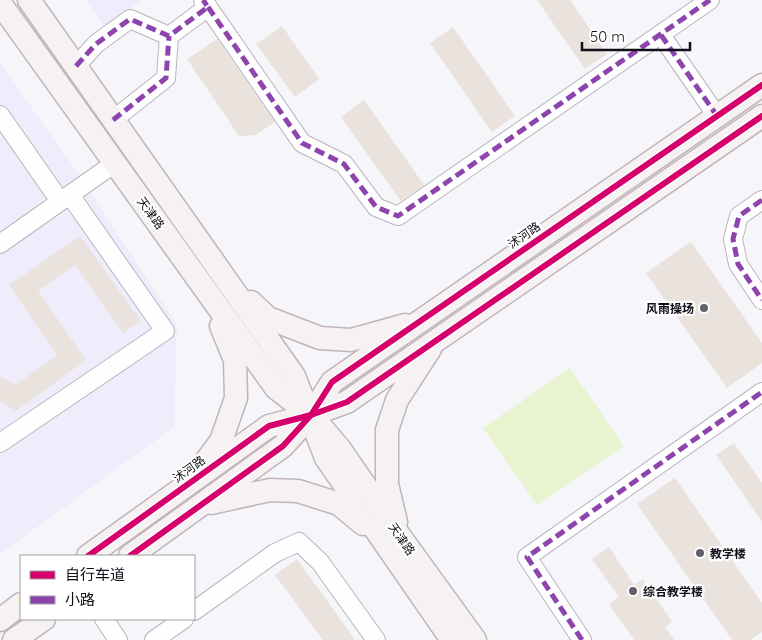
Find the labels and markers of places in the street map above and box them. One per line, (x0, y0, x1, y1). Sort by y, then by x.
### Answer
place label: 风雨操场 (646, 301, 694, 316)
marker: 风雨操场 (698, 302, 710, 314)
place label: 教学楼 (710, 546, 746, 561)
marker: 教学楼 (694, 547, 706, 559)
place label: 综合教学楼 (643, 584, 703, 599)
marker: 综合教学楼 (627, 585, 639, 597)

